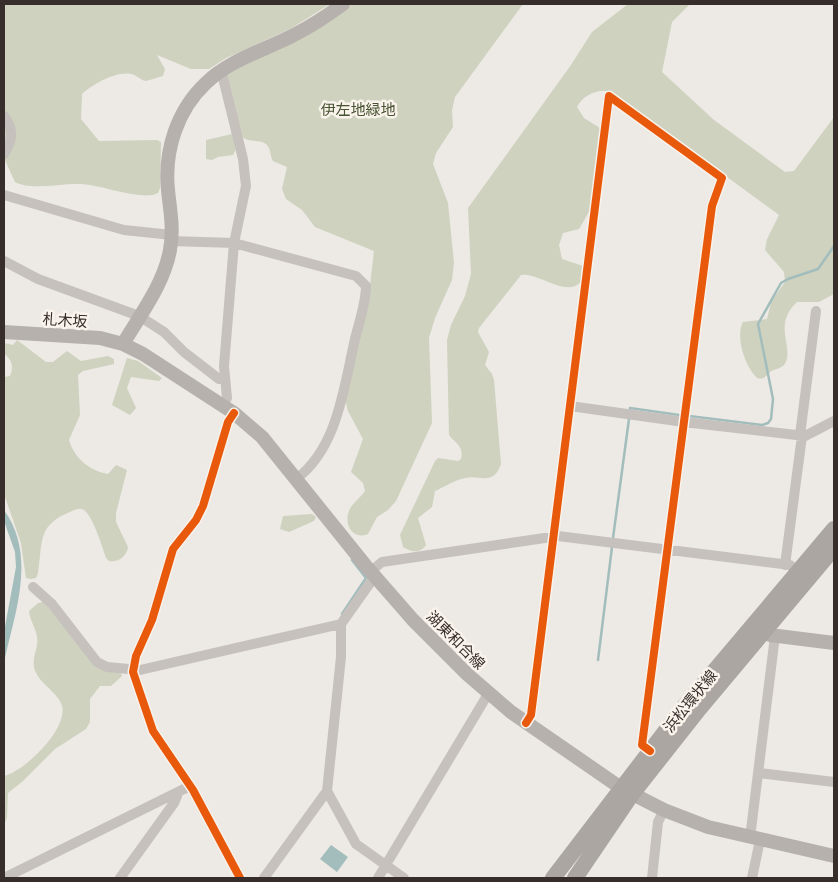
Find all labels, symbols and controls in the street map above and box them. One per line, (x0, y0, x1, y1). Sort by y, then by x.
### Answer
park label: 伊左地緑地 (320, 99, 396, 120)
street label: 札木坂 (42, 308, 88, 332)
street label: 湖東和合線 (422, 606, 490, 674)
street label: 浜松環状線 (658, 665, 722, 737)

